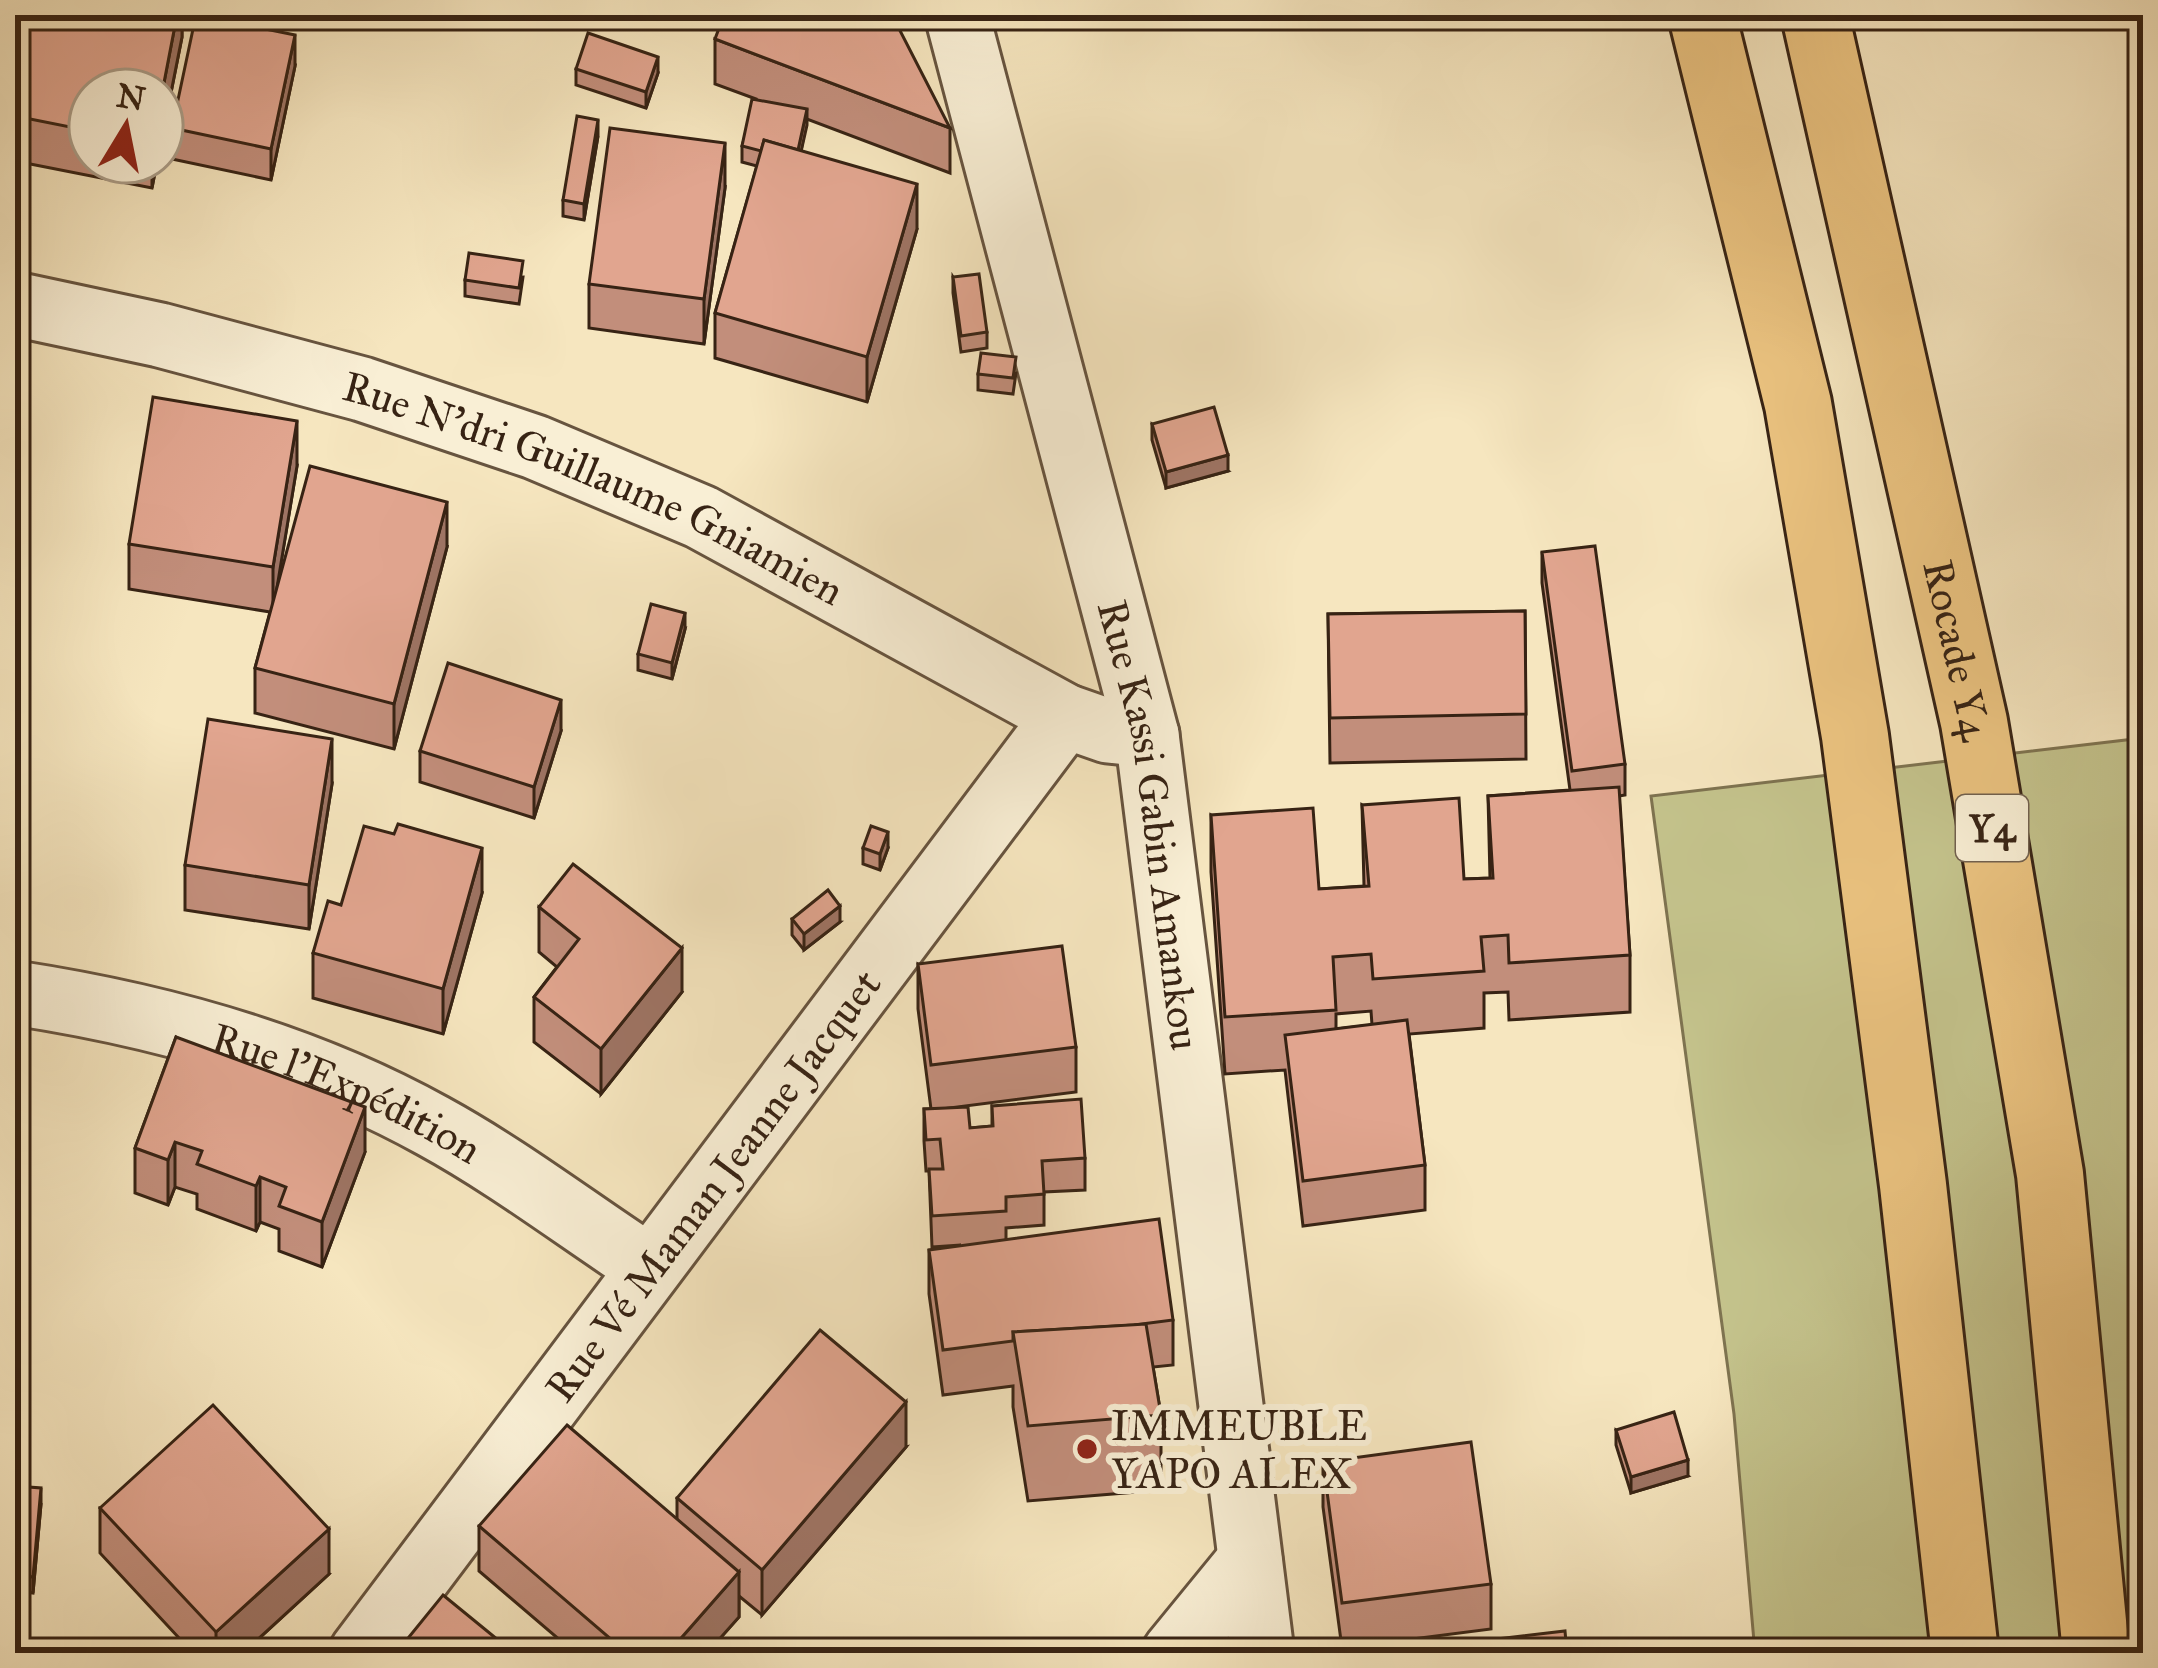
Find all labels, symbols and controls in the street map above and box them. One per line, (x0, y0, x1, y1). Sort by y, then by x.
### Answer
north arrow (66, 66, 186, 186)
text: N (114, 75, 148, 120)
street label: Rue N'dri Guillaume Gniamien (337, 360, 853, 617)
street label: Rocade Y4 (1911, 555, 2002, 746)
street label: Rue Kassi Gabin Amankou (1086, 595, 1211, 1053)
road number: Y4 (1956, 795, 2028, 861)
street label: Rue Vé Maman Jeanne Jacquet (534, 960, 892, 1412)
street label: Rue l'Expédition (205, 1012, 491, 1175)
place label: IMMEUBLE YAPO ALEX (1111, 1400, 1367, 1500)
marker: IMMEUBLE YAPO ALEX (1074, 1436, 1100, 1462)

